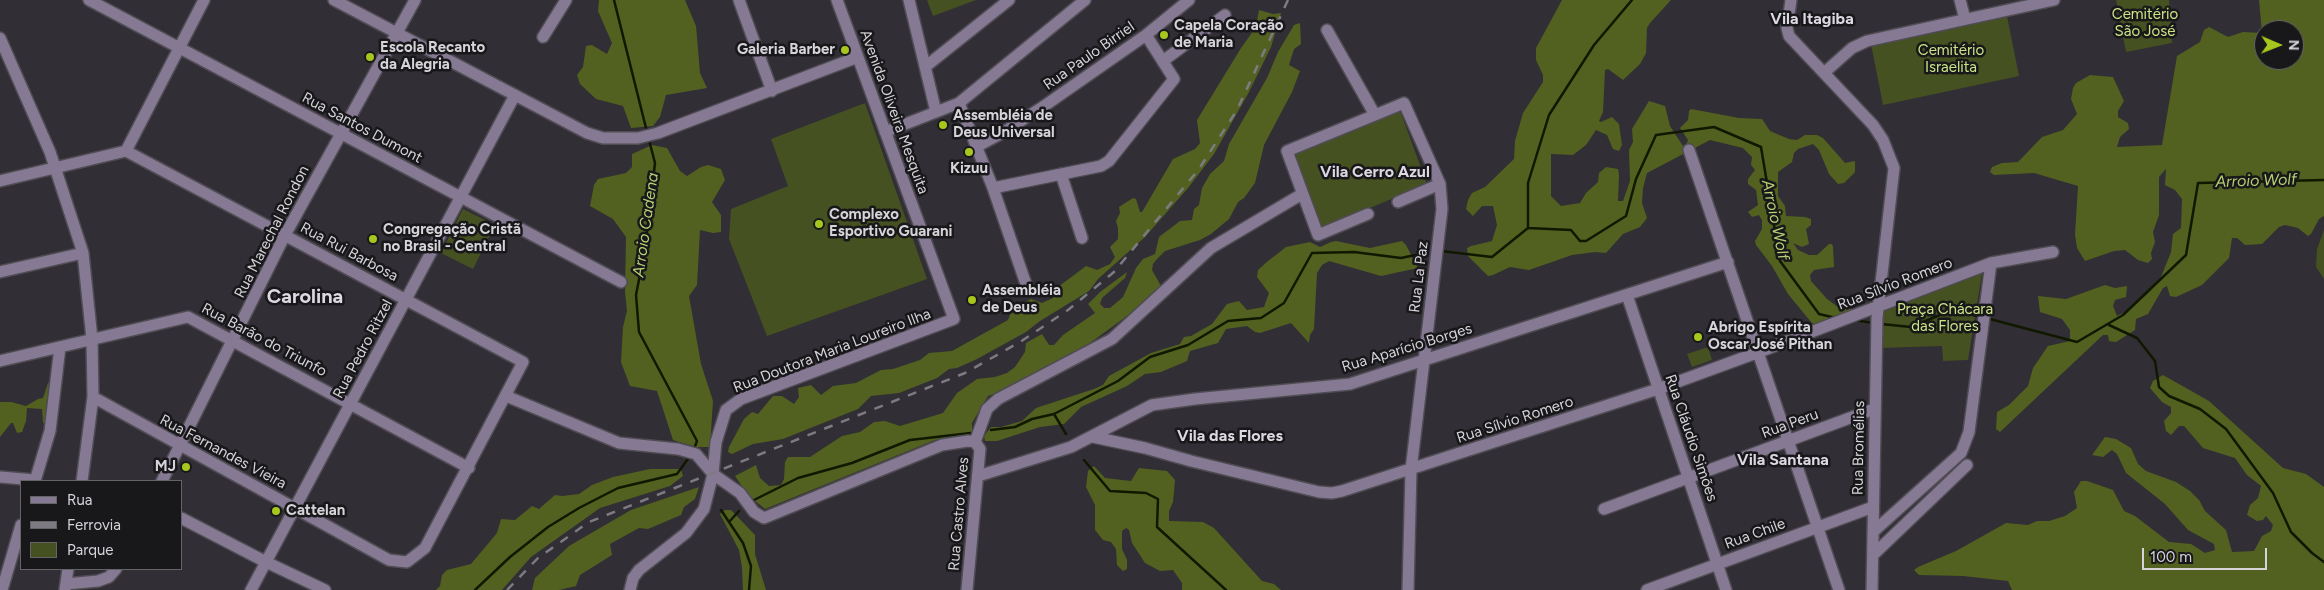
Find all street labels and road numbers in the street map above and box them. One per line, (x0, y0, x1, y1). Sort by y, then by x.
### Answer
street label: Rua Paulo Birriel (1040, 18, 1138, 94)
street label: Avenida Oliveira Mesquita (856, 27, 932, 197)
street label: Rua Santos Dumont (299, 89, 425, 167)
street label: Rua Marechal Rondon (231, 163, 313, 301)
street label: Rua Rui Barbosa (297, 219, 401, 285)
street label: Rua La Paz (1406, 240, 1432, 314)
street label: Rua Sílvio Romero (1835, 254, 1955, 314)
street label: Rua Pedro Ritzel (329, 296, 397, 402)
street label: Rua Barão do Triunfo (198, 299, 330, 381)
street label: Rua Doutora Maria Loureiro Ilha (731, 305, 933, 397)
street label: Rua Aparício Borges (1340, 320, 1474, 376)
street label: Rua Cláudio Simões (1661, 372, 1721, 504)
street label: Rua Sílvio Romero (1454, 393, 1576, 447)
street label: Rua Bromélias (1849, 401, 1869, 495)
street label: Rua Peru (1759, 405, 1821, 443)
street label: Rua Fernandes Vieira (157, 411, 289, 493)
street label: Rua Castro Alves (945, 456, 973, 572)
street label: Rua Chile (1722, 515, 1788, 553)

